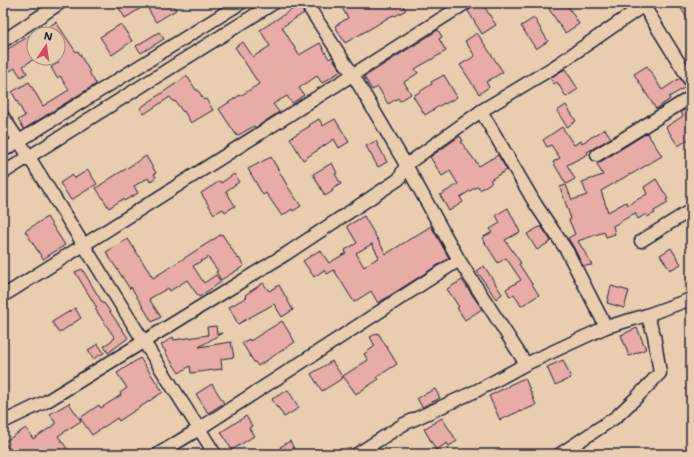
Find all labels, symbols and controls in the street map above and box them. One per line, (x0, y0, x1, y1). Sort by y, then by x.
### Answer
north arrow (26, 26, 66, 66)
text: N (43, 28, 54, 44)

